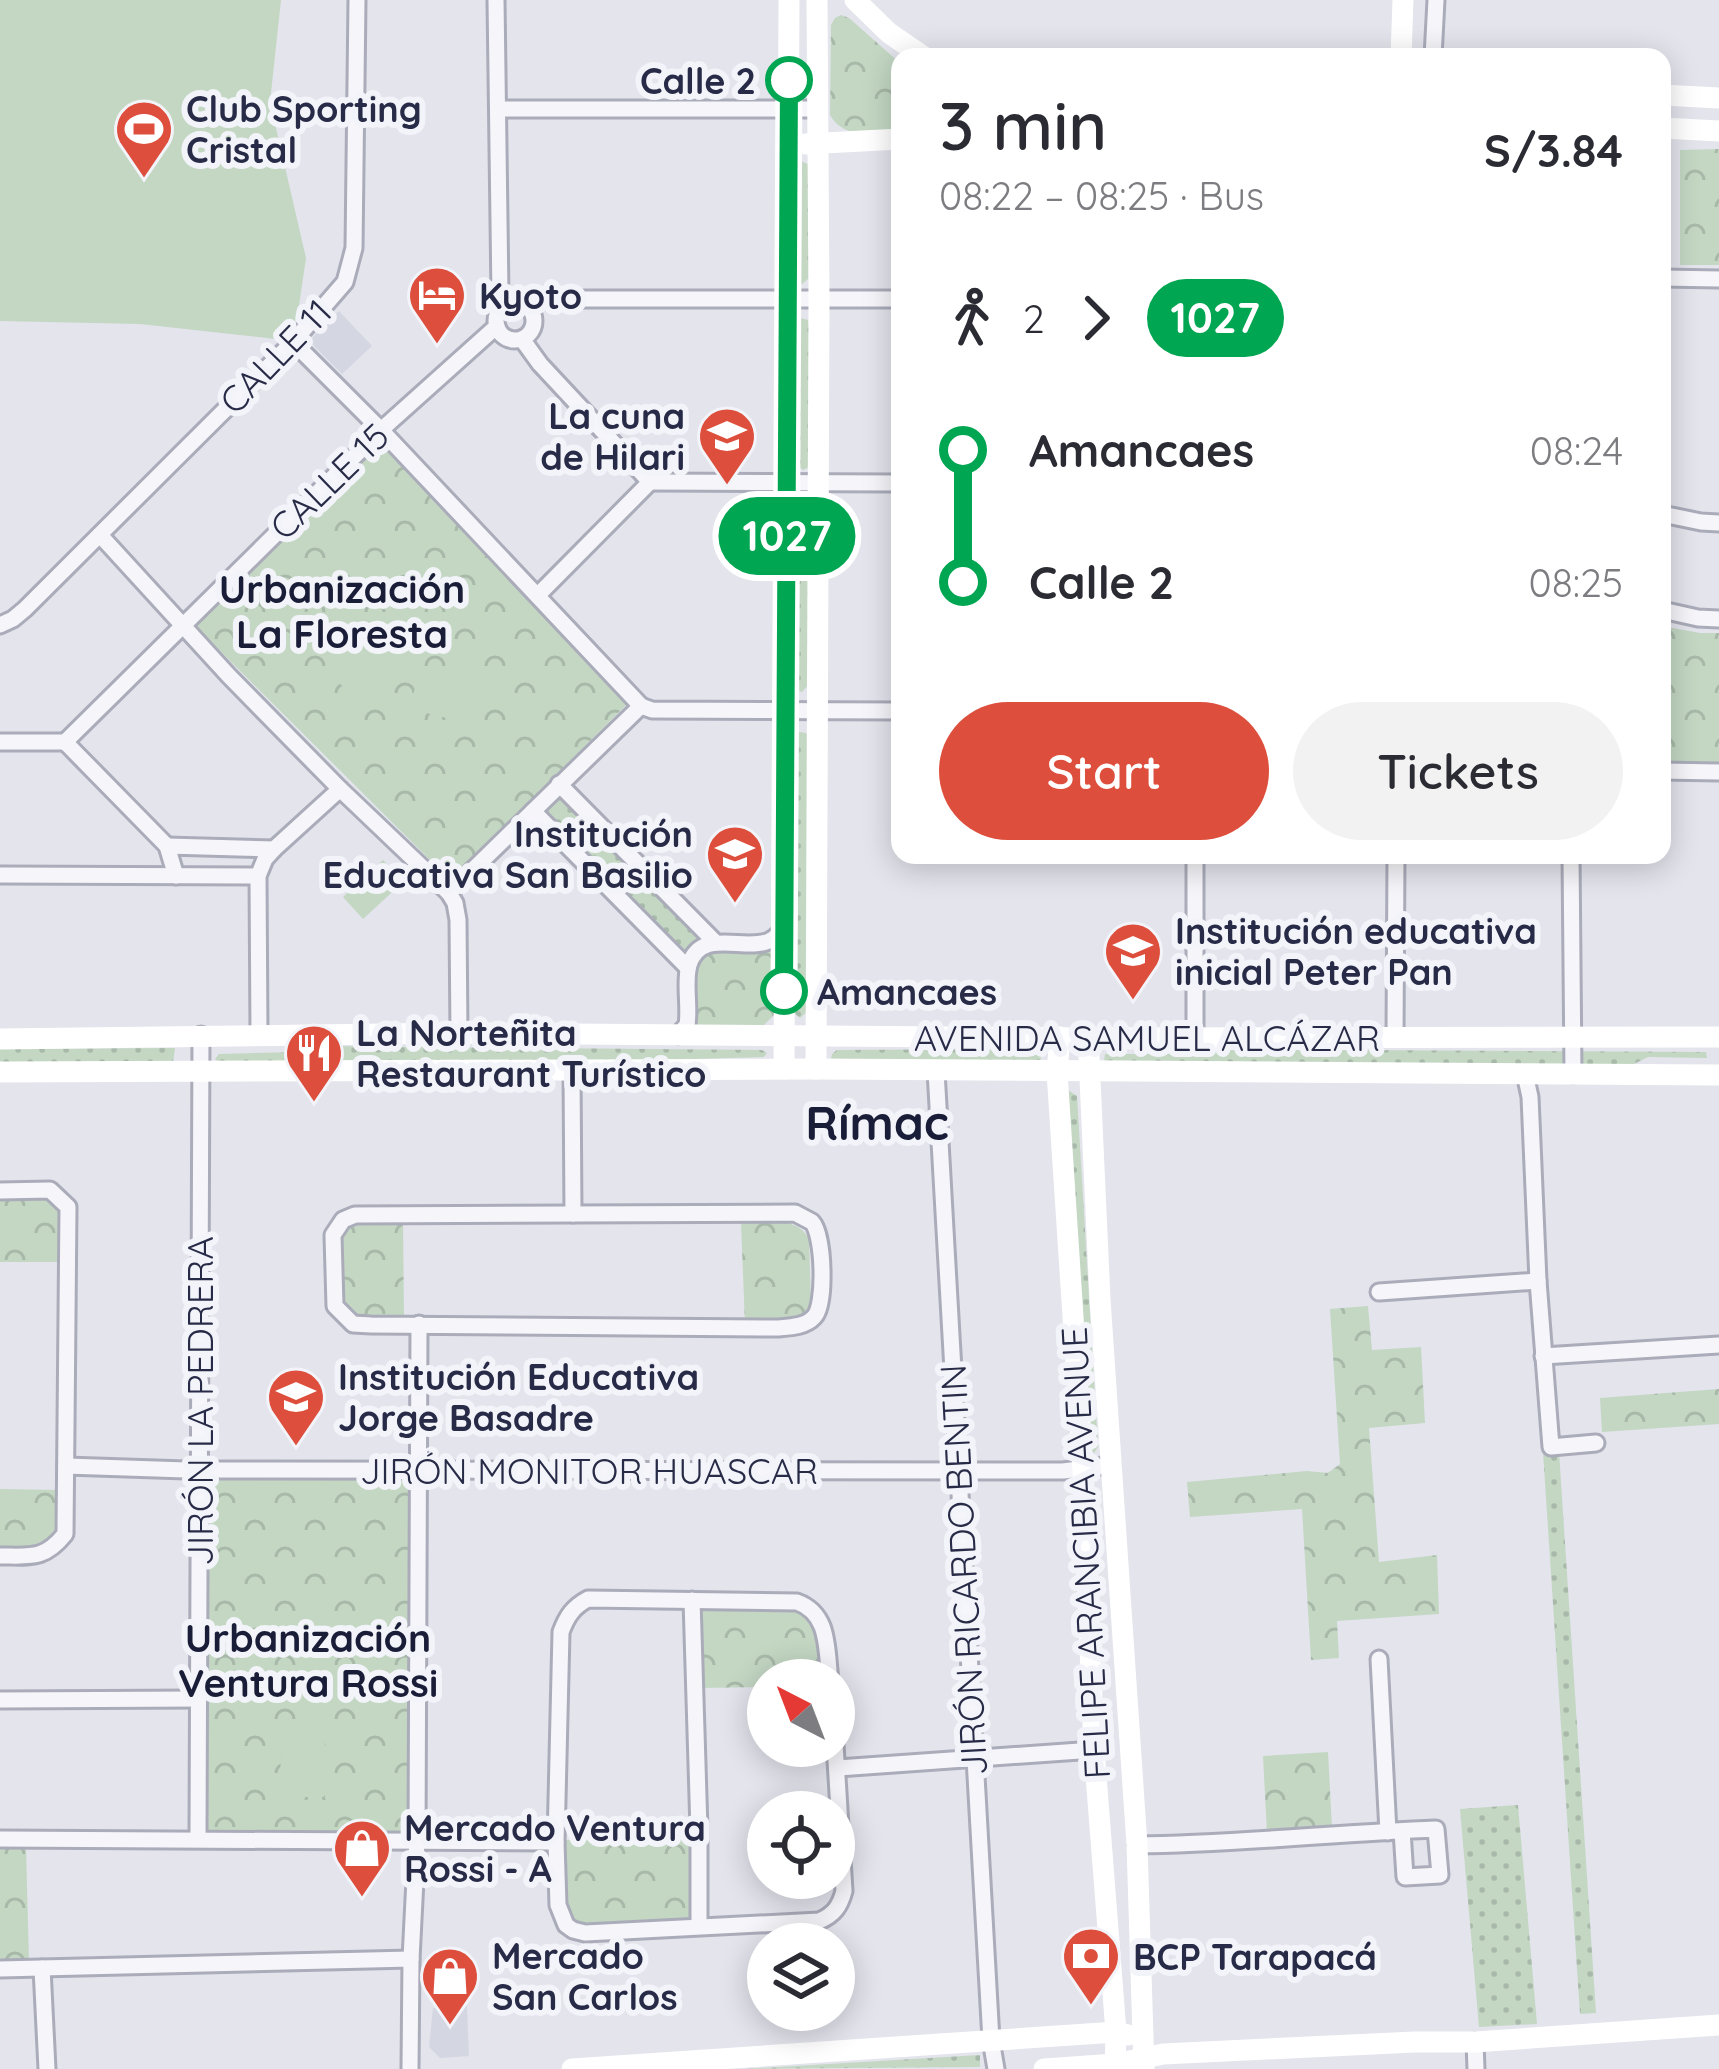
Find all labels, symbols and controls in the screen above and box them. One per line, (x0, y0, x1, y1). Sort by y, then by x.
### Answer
place label: Calle 2 (640, 58, 756, 103)
marker: Calle 2 (767, 58, 811, 102)
text: 3 min (939, 84, 1107, 167)
place label: Club Sporting Cristal (186, 86, 422, 172)
sports icon: Club Sporting Cristal (113, 98, 175, 180)
text: S/3.84 (1484, 122, 1623, 178)
text: 08:22 – 08:25 · Bus (939, 171, 1264, 220)
hotel icon: Kyoto (406, 264, 468, 346)
place label: Kyoto (479, 273, 582, 318)
icon: walk (939, 285, 1005, 351)
icon: forward (1063, 285, 1129, 351)
street label: CALLE 11 (209, 289, 341, 423)
text: 1027 (1171, 291, 1260, 344)
text: 2 (1023, 294, 1045, 343)
place label: La cuna de Hilari (540, 393, 685, 479)
school or university icon: La cuna de Hilari (696, 405, 758, 487)
street label: CALLE 15 (260, 413, 398, 549)
text: Amancaes (1029, 422, 1254, 478)
text: 08:24 (1530, 426, 1623, 475)
line badge: 1027 (703, 497, 871, 575)
text: 1027 (742, 509, 832, 562)
text: Calle 2 (1029, 554, 1174, 610)
text: 08:25 (1529, 558, 1623, 607)
district label: Urbanización La Floresta (219, 564, 465, 658)
button: Start (939, 702, 1269, 840)
button: Tickets (1293, 702, 1623, 840)
place label: Institución Educativa San Basilio (323, 811, 693, 897)
school or university icon: Institución Educativa San Basilio (704, 823, 766, 905)
place label: Institución educativa inicial Peter Pan (1175, 908, 1537, 994)
school or university icon: Institución educativa inicial Peter Pan (1102, 920, 1164, 1002)
marker: Amancaes (762, 969, 806, 1013)
place label: Amancaes (817, 969, 997, 1014)
place label: La Norteñita Restaurant Turístico (356, 1010, 707, 1096)
street label: AVENIDA SAMUEL ALCÁZAR (914, 1015, 1380, 1060)
restaurant icon: La Norteñita Restaurant Turístico (283, 1022, 345, 1104)
district label: Rímac (805, 1092, 949, 1152)
street label: JIRÓN LA PEDRERA (177, 1236, 222, 1566)
street label: FELIPE ARANCIBIA AVENUE (1051, 1326, 1119, 1780)
place label: Institución Educativa Jorge Basadre (338, 1354, 699, 1440)
street label: JIRÓN RICARDO BENTIN (930, 1363, 996, 1777)
school or university icon: Institución Educativa Jorge Basadre (265, 1366, 327, 1448)
street label: JIRÓN MONITOR HUASCAR (360, 1448, 818, 1493)
district label: Urbanización Ventura Rossi (178, 1613, 438, 1707)
north arrow (747, 1659, 855, 1767)
map controls (747, 1659, 855, 2031)
button: locate (747, 1791, 855, 1899)
place label: Mercado Ventura Rossi - A (404, 1805, 706, 1891)
shop icon: Mercado Ventura Rossi - A (331, 1817, 393, 1899)
button: layers (747, 1923, 855, 2031)
bank icon: BCP Tarapacá (1060, 1925, 1122, 2007)
place label: Mercado San Carlos (492, 1933, 678, 2019)
place label: BCP Tarapacá (1133, 1934, 1377, 1979)
shop icon: Mercado San Carlos (419, 1945, 481, 2027)

